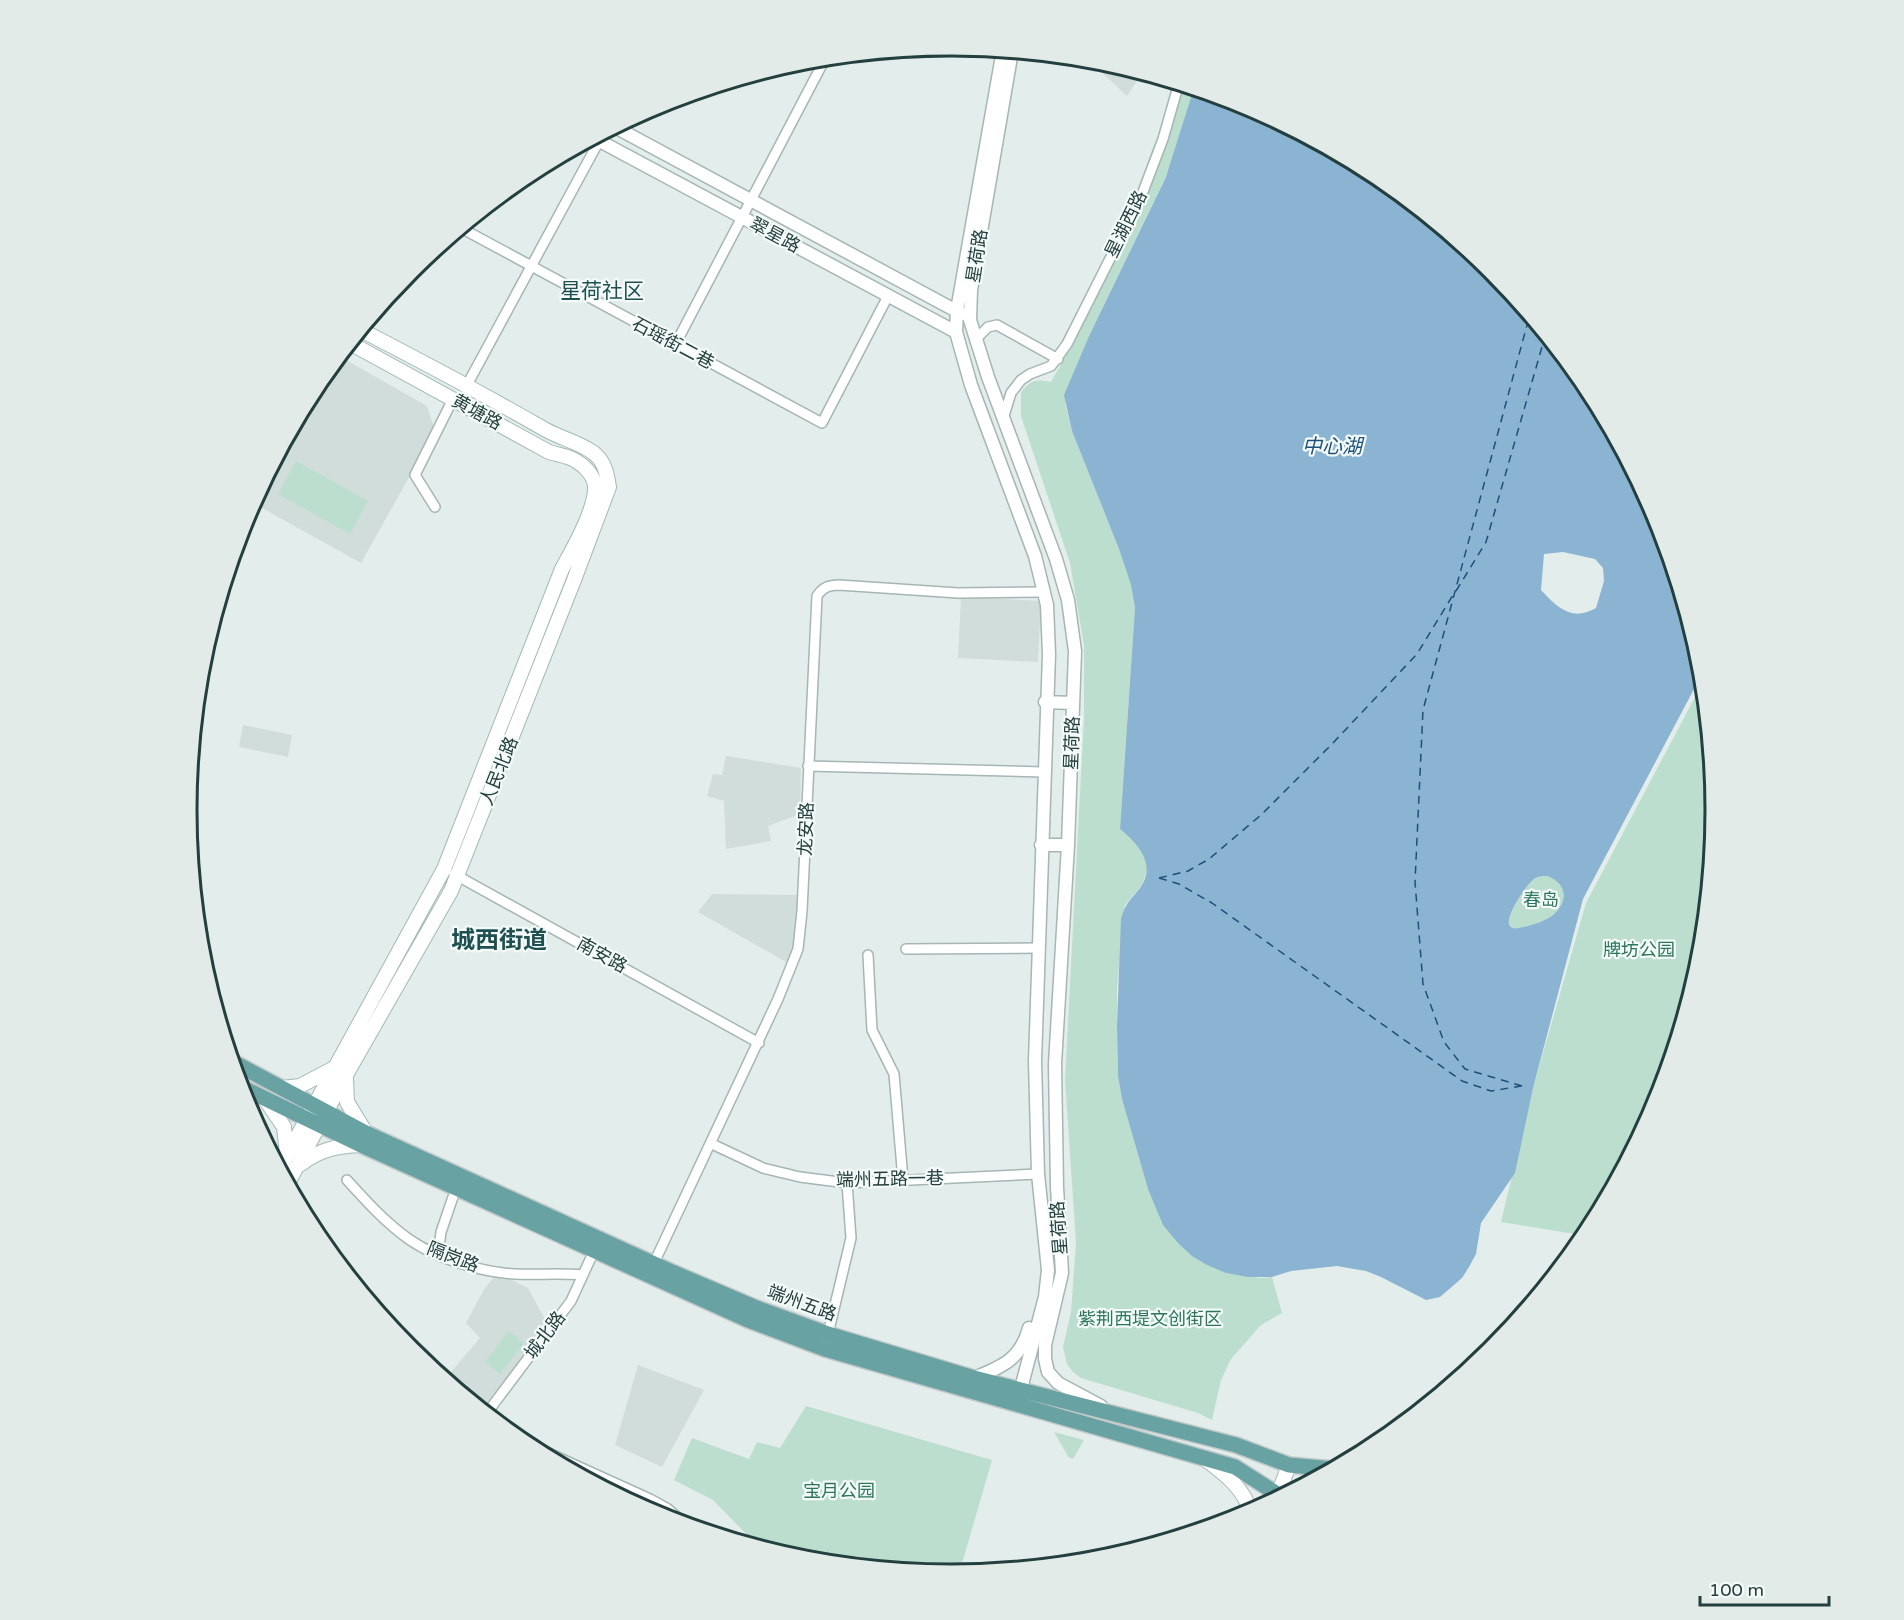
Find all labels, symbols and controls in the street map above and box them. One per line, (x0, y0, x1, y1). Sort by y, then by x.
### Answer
street label: 星湖西路 (1100, 187, 1152, 261)
street label: 翠星路 (746, 213, 804, 257)
street label: 星荷路 (962, 228, 992, 284)
district label: 星荷社区 (560, 279, 644, 304)
street label: 石瑶街二巷 (628, 312, 718, 374)
street label: 黄塘路 (448, 389, 506, 435)
water label: 中心湖 (1302, 435, 1365, 459)
street label: 星荷路 (1060, 716, 1084, 770)
street label: 人民北路 (475, 734, 523, 808)
street label: 龙安路 (794, 802, 818, 856)
park label: 春岛 (1523, 889, 1559, 911)
district label: 城西街道 (451, 926, 547, 955)
street label: 南安路 (573, 932, 631, 978)
park label: 牌坊公园 (1603, 939, 1675, 961)
street label: 端州五路一巷 (836, 1167, 944, 1191)
street label: 星荷路 (1046, 1200, 1072, 1256)
street label: 隔岗路 (424, 1237, 482, 1277)
street label: 端州五路 (764, 1280, 840, 1326)
street label: 城北路 (520, 1307, 570, 1363)
park label: 紫荆西堤文创街区 (1078, 1308, 1222, 1330)
park label: 宝月公园 (803, 1480, 875, 1502)
scale bar (1700, 1569, 1829, 1607)
text: 100 m (1709, 1579, 1764, 1601)

